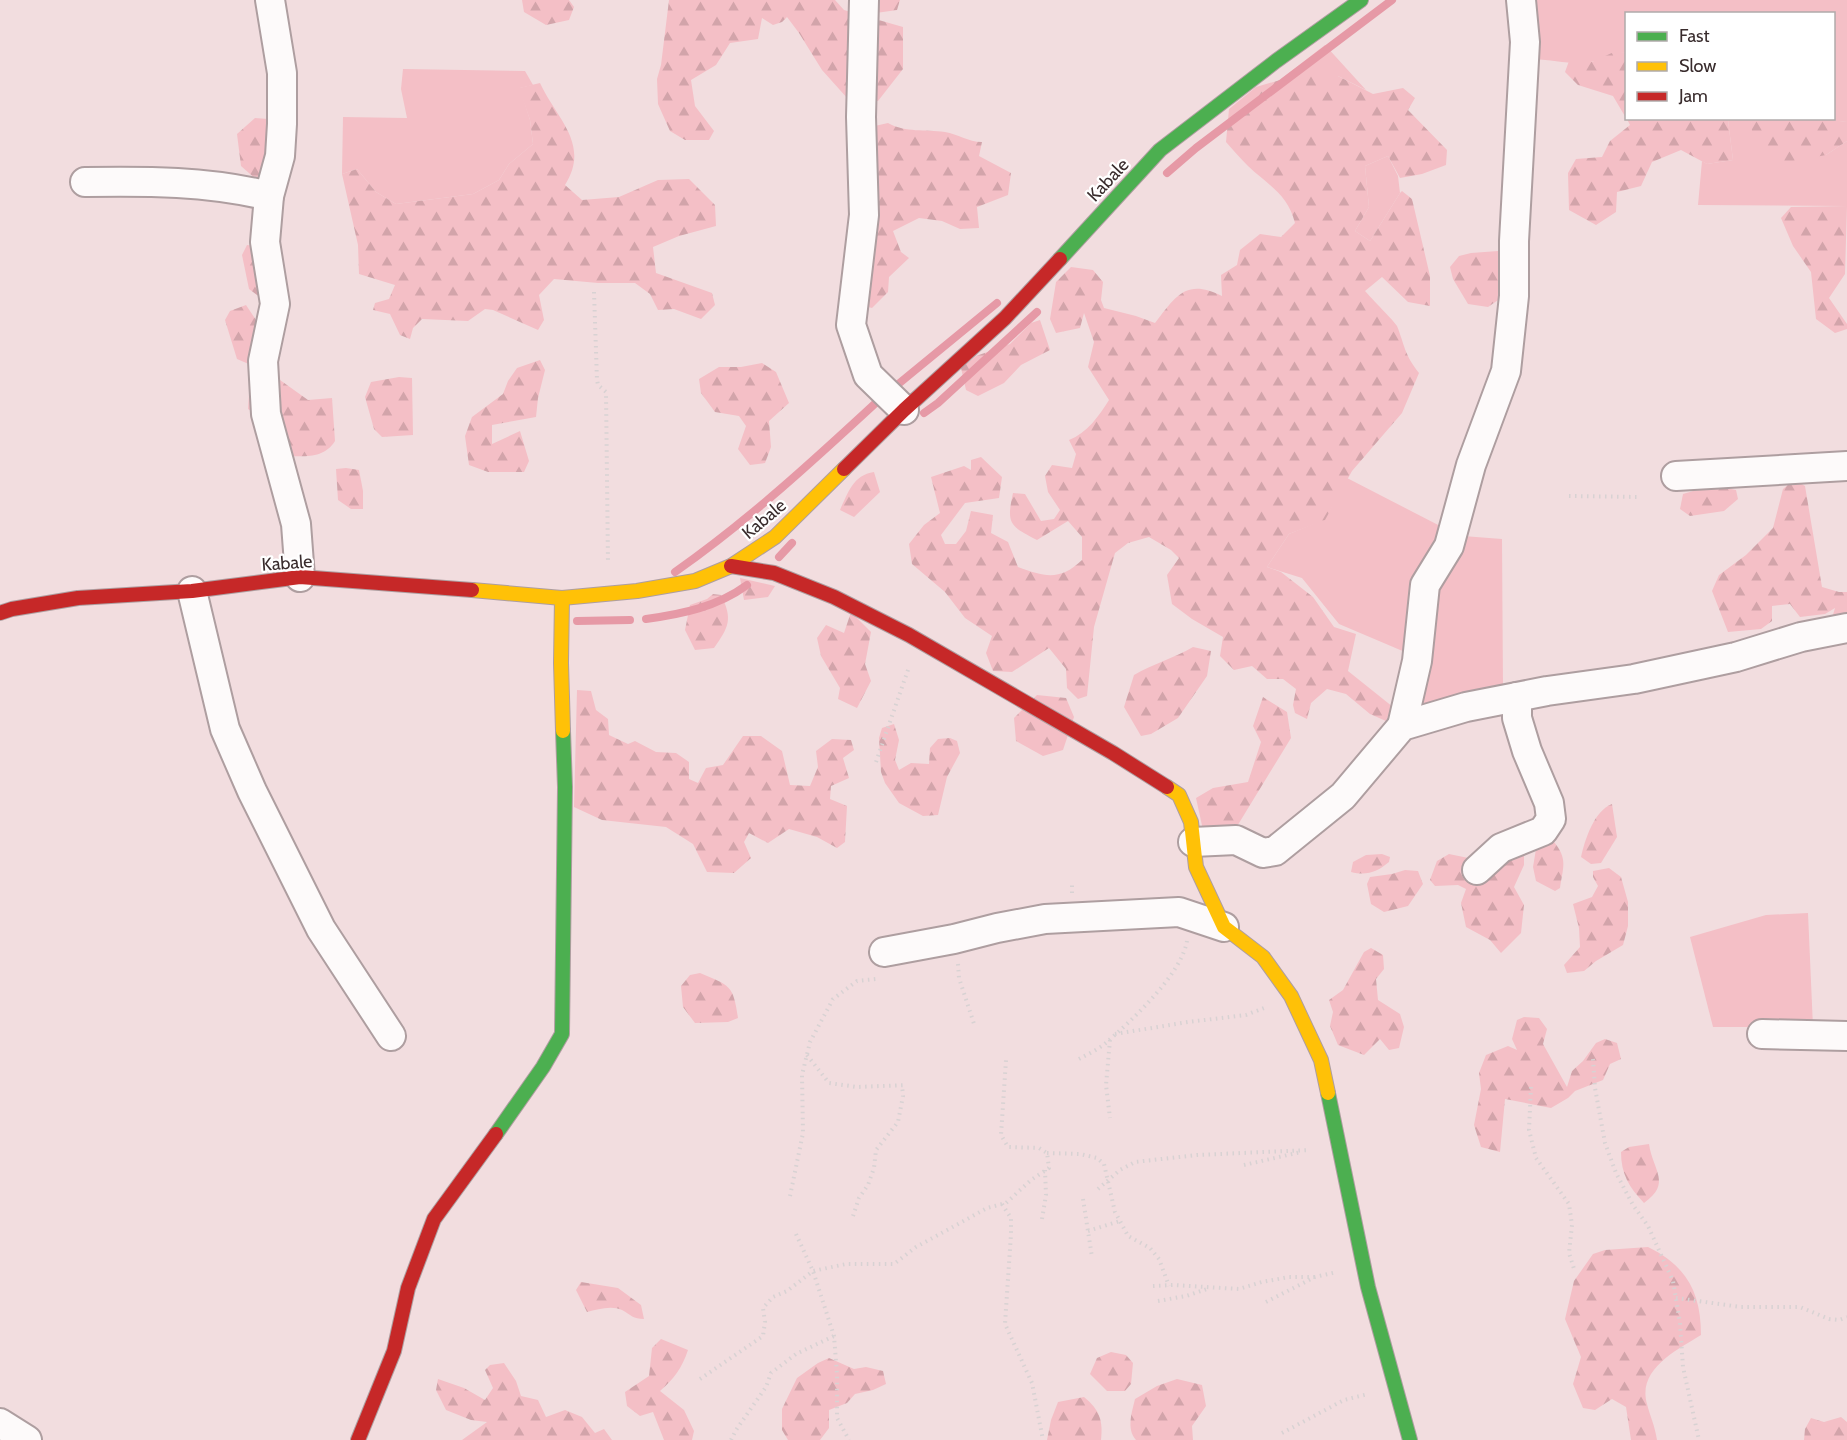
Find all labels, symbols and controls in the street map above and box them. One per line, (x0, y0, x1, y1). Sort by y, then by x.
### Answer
legend (1625, 12, 1835, 120)
text: Fast (1679, 25, 1710, 47)
text: Slow (1679, 55, 1716, 77)
text: Jam (1678, 85, 1708, 107)
street label: Kabale (1083, 154, 1133, 206)
street label: Kabale (737, 494, 791, 544)
street label: Kabale (261, 550, 313, 576)

